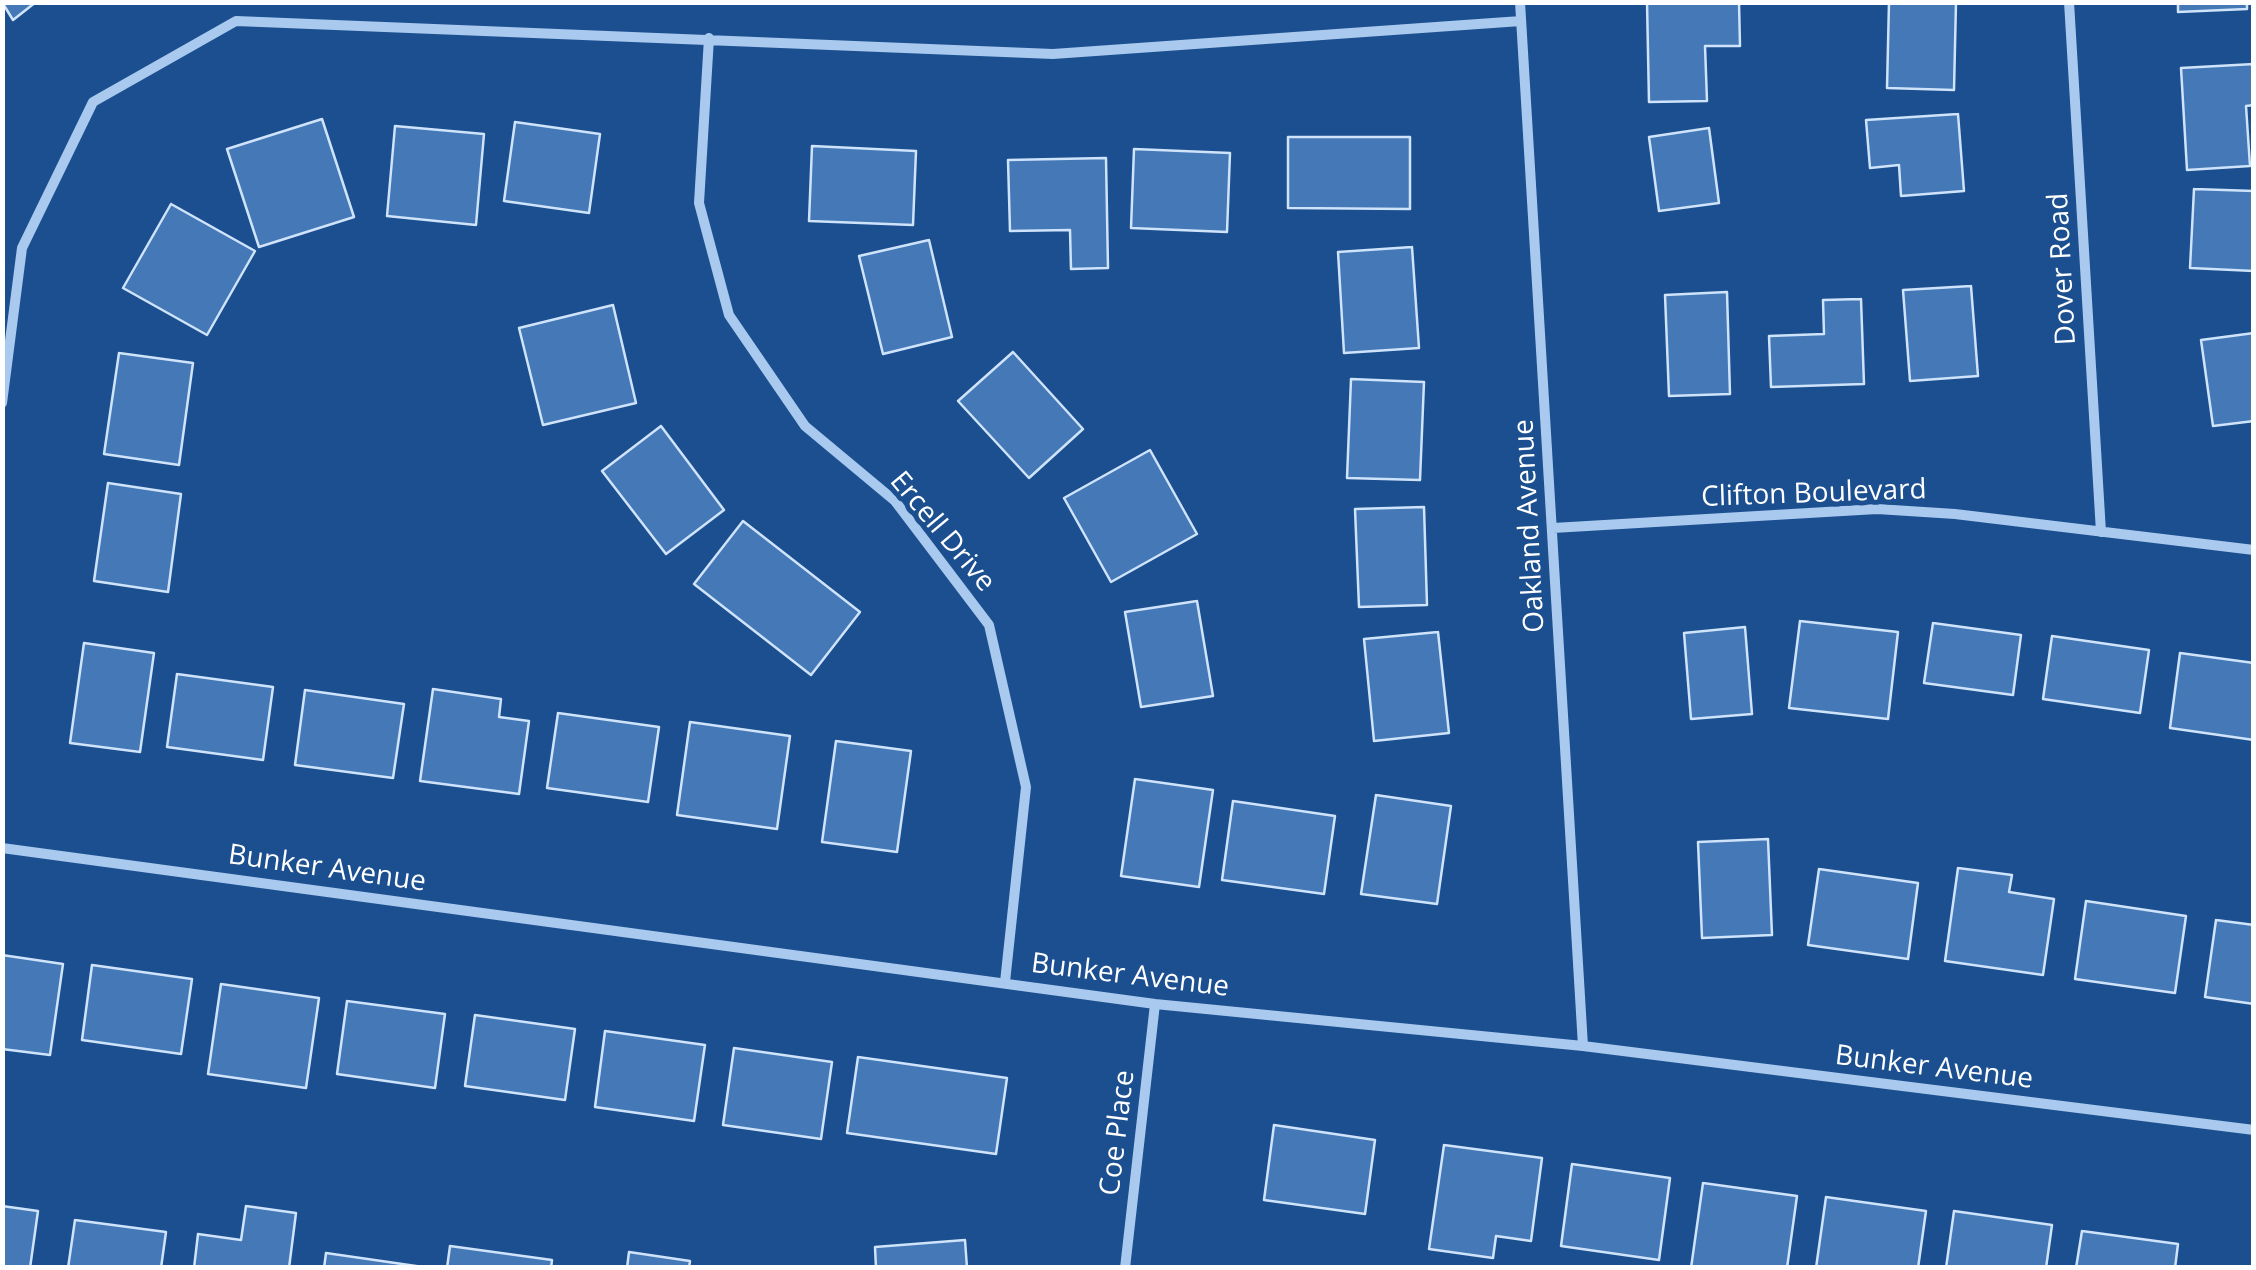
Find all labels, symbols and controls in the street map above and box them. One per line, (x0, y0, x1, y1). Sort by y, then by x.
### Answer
street label: Dover Road (2042, 192, 2084, 346)
street label: Oakland Avenue (1508, 418, 1552, 634)
street label: Ercell Drive (882, 465, 1002, 599)
street label: Clifton Boulevard (1701, 473, 1927, 515)
street label: Bunker Avenue (226, 839, 428, 899)
street label: Bunker Avenue (1029, 947, 1231, 1005)
street label: Bunker Avenue (1833, 1039, 2035, 1097)
street label: Coe Place (1094, 1068, 1142, 1198)

